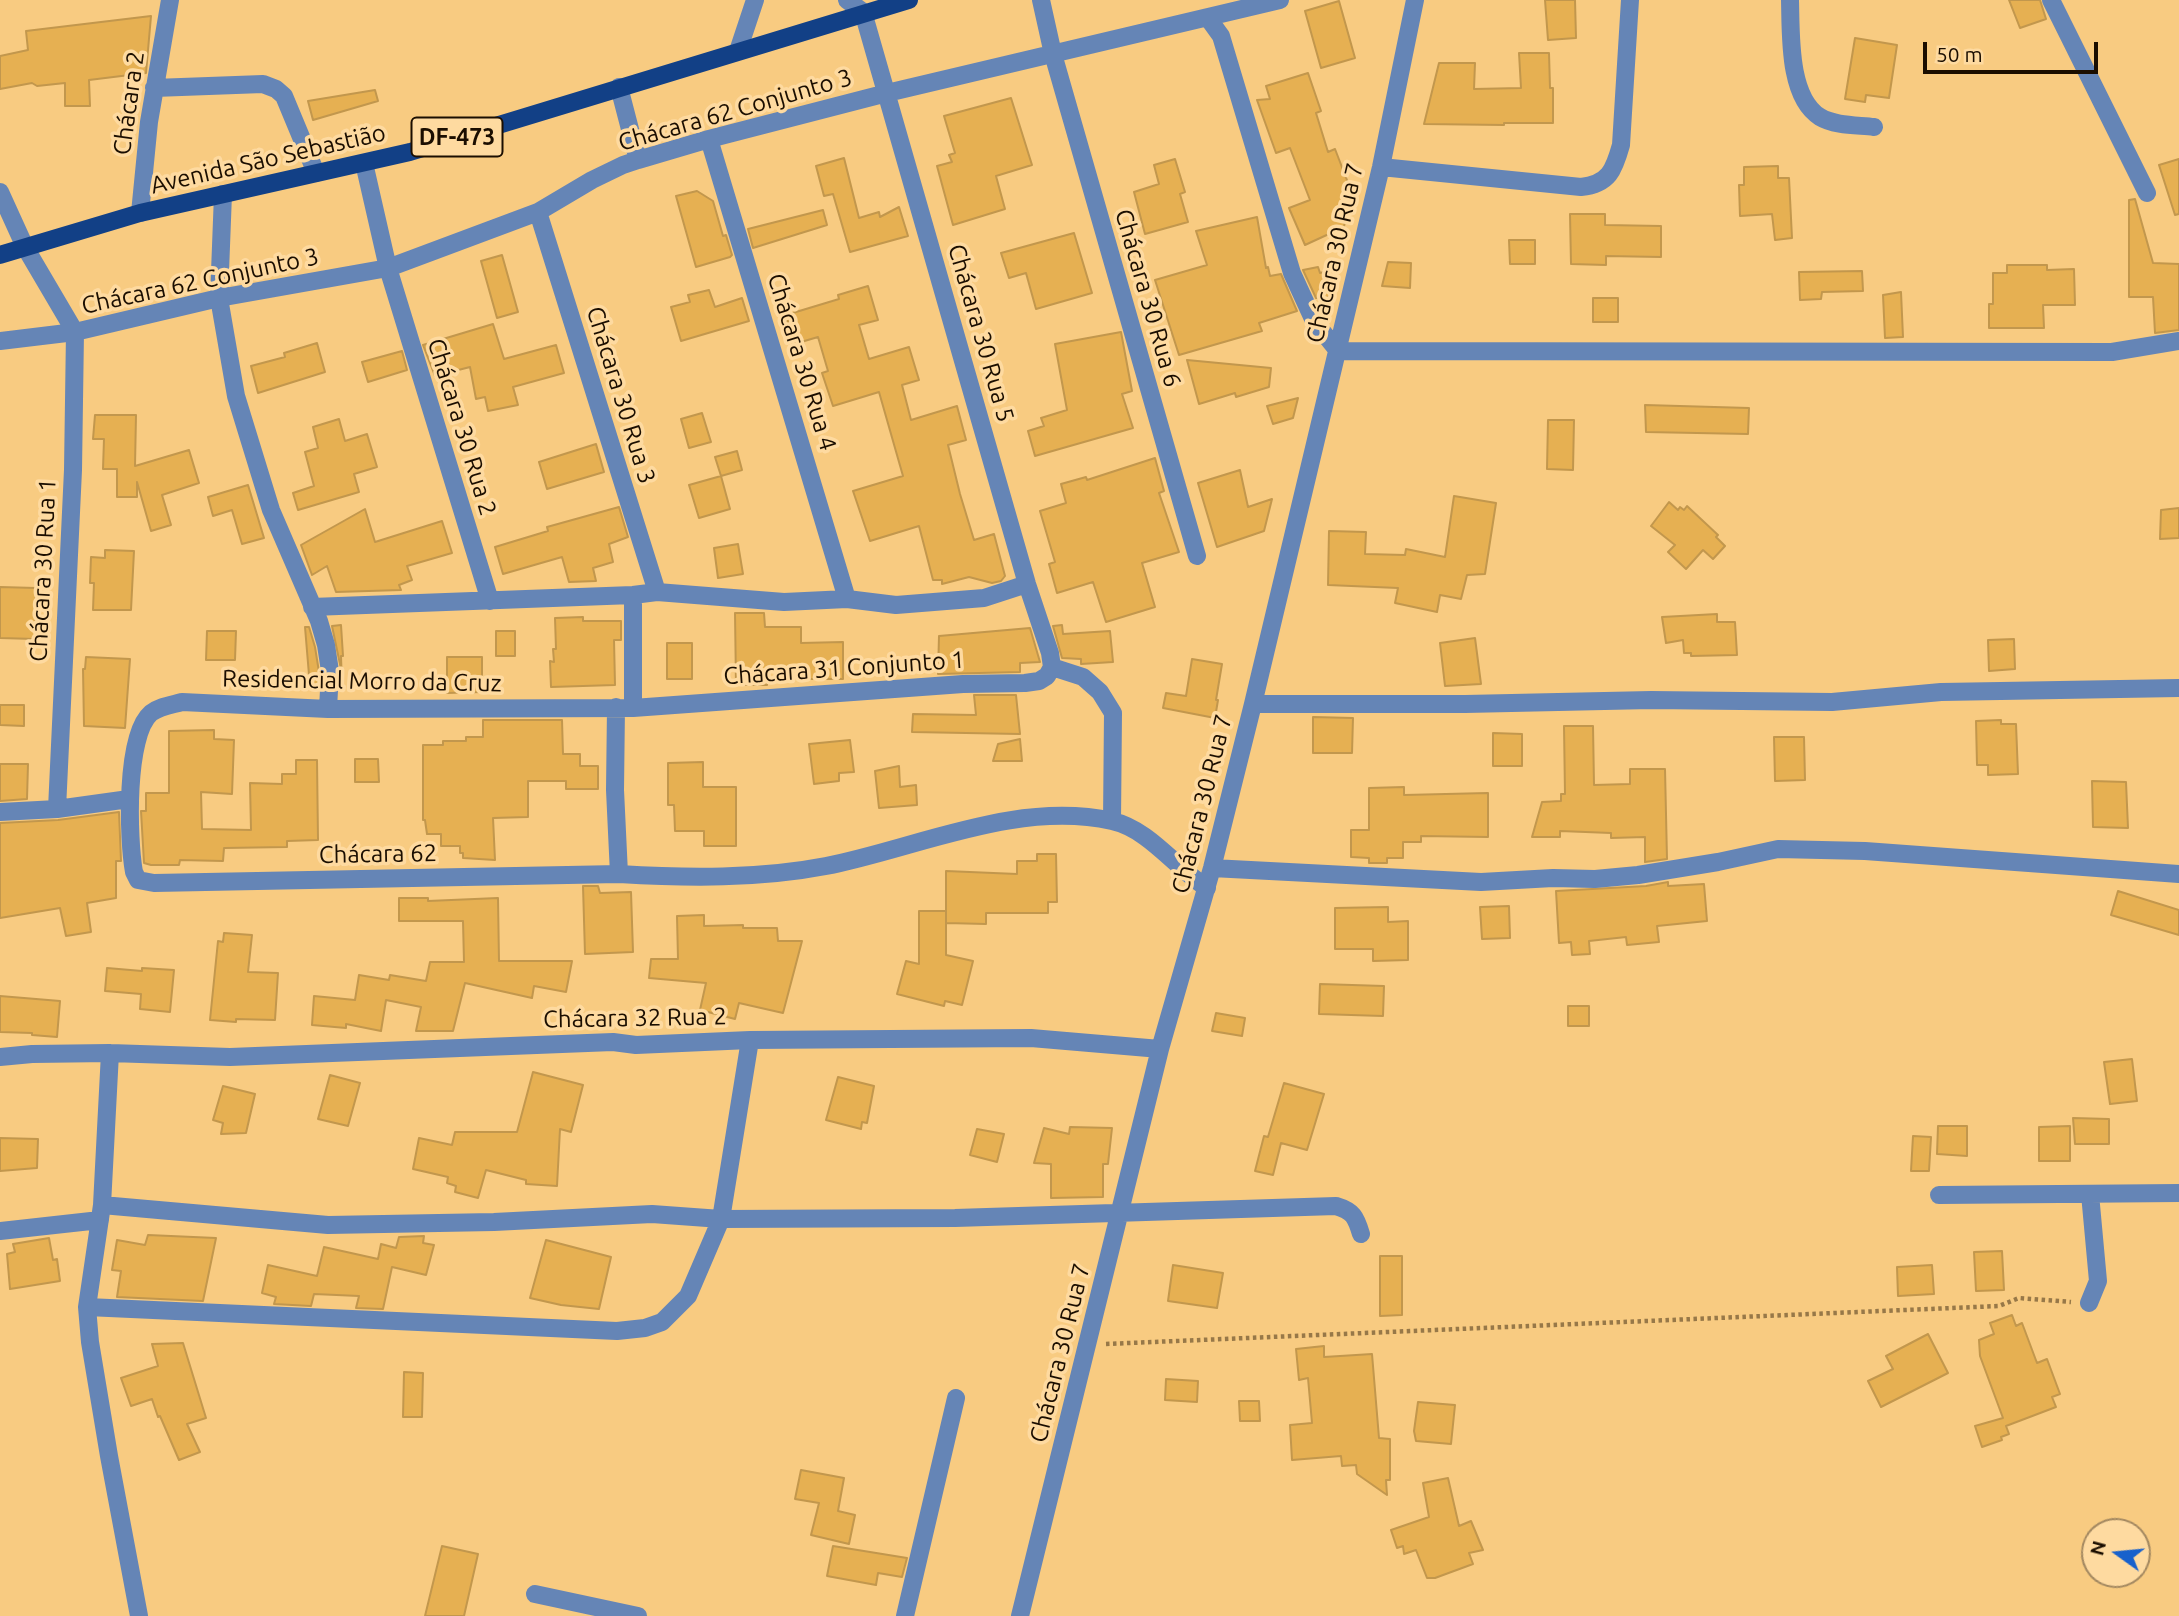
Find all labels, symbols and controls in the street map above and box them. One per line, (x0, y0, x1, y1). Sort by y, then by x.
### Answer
scale bar (1927, 28, 2102, 72)
text: 50 m (1936, 42, 1983, 66)
street label: Chácara 2 (107, 49, 151, 157)
street label: Chácara 62 Conjunto 3 (615, 63, 855, 157)
street label: Avenida São Sebastião (148, 118, 388, 200)
road number: DF-473 (412, 118, 503, 156)
street label: Chácara 30 Rua 7 (1300, 160, 1370, 346)
street label: Chácara 30 Rua 6 (1109, 206, 1187, 390)
street label: Chácara 30 Rua 5 (942, 241, 1020, 425)
street label: Chácara 62 Conjunto 3 (79, 242, 321, 320)
street label: Chácara 30 Rua 4 (761, 270, 843, 454)
street label: Chácara 30 Rua 3 (580, 303, 662, 487)
street label: Chácara 30 Rua 2 (421, 335, 503, 519)
street label: Chácara 30 Rua 1 (24, 478, 62, 662)
street label: Chácara 31 Conjunto 1 (722, 645, 966, 691)
street label: Residencial Morro da Cruz (222, 664, 502, 698)
street label: Chácara 30 Rua 7 (1166, 711, 1238, 897)
street label: Chácara 62 (319, 839, 437, 869)
street label: Chácara 32 Rua 2 (543, 1002, 727, 1034)
street label: Chácara 30 Rua 7 (1024, 1260, 1096, 1446)
north arrow (2081, 1518, 2151, 1588)
text: N (2085, 1538, 2110, 1558)

